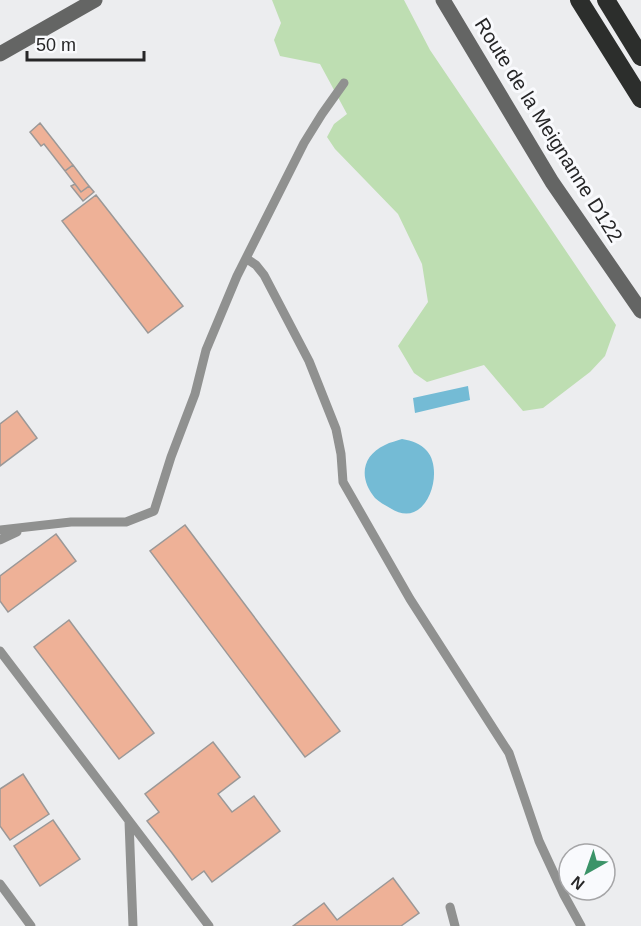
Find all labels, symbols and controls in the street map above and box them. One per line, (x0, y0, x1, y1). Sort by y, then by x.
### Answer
street label: Route de la Meignanne D122 (471, 14, 627, 246)
scale bar (27, 24, 144, 62)
text: 50 m (36, 35, 76, 55)
north arrow (557, 842, 617, 902)
text: N (568, 873, 588, 893)

